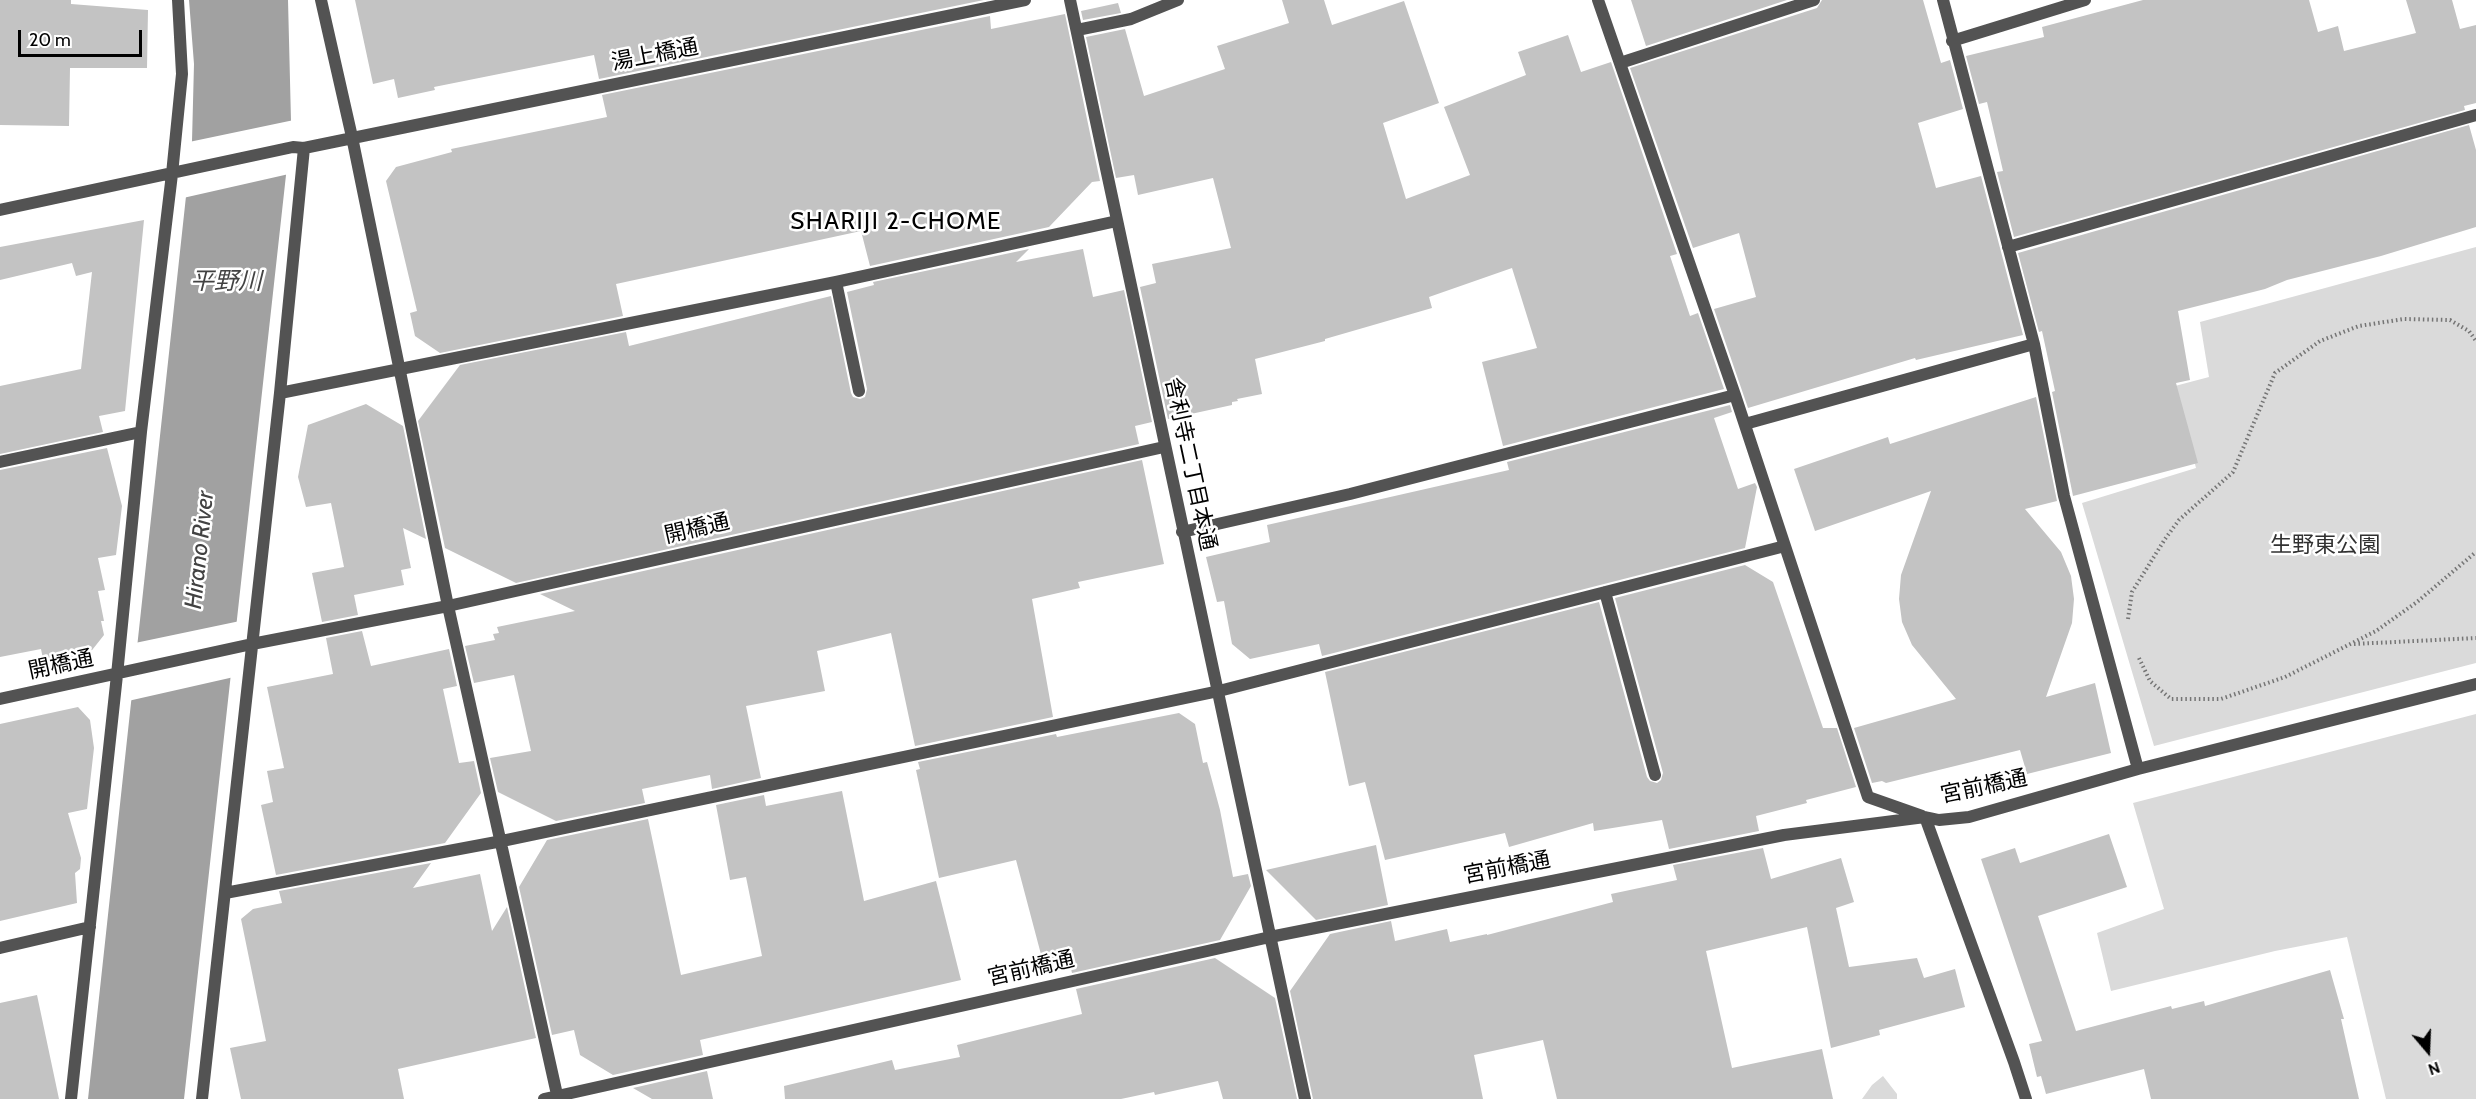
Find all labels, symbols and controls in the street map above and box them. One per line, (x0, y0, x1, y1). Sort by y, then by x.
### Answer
scale bar (21, 18, 146, 56)
text: 20 m (29, 29, 71, 51)
street label: 湯上橋通 (609, 34, 701, 76)
district label: SHARIJI 2-CHOME (790, 208, 1002, 236)
water label: 平野川 (190, 268, 262, 296)
street label: 舎利寺二丁目本通 (1159, 375, 1221, 553)
water label: Hirano River (179, 490, 221, 610)
street label: 開橋通 (662, 509, 732, 549)
park label: 生野東公園 (2270, 533, 2380, 559)
street label: 開橋通 (26, 645, 96, 685)
street label: 宮前橋通 (1938, 765, 2030, 809)
street label: 宮前橋通 (1461, 847, 1553, 889)
street label: 宮前橋通 (985, 946, 1077, 992)
north arrow (2398, 1021, 2458, 1081)
text: N (2426, 1058, 2442, 1079)

